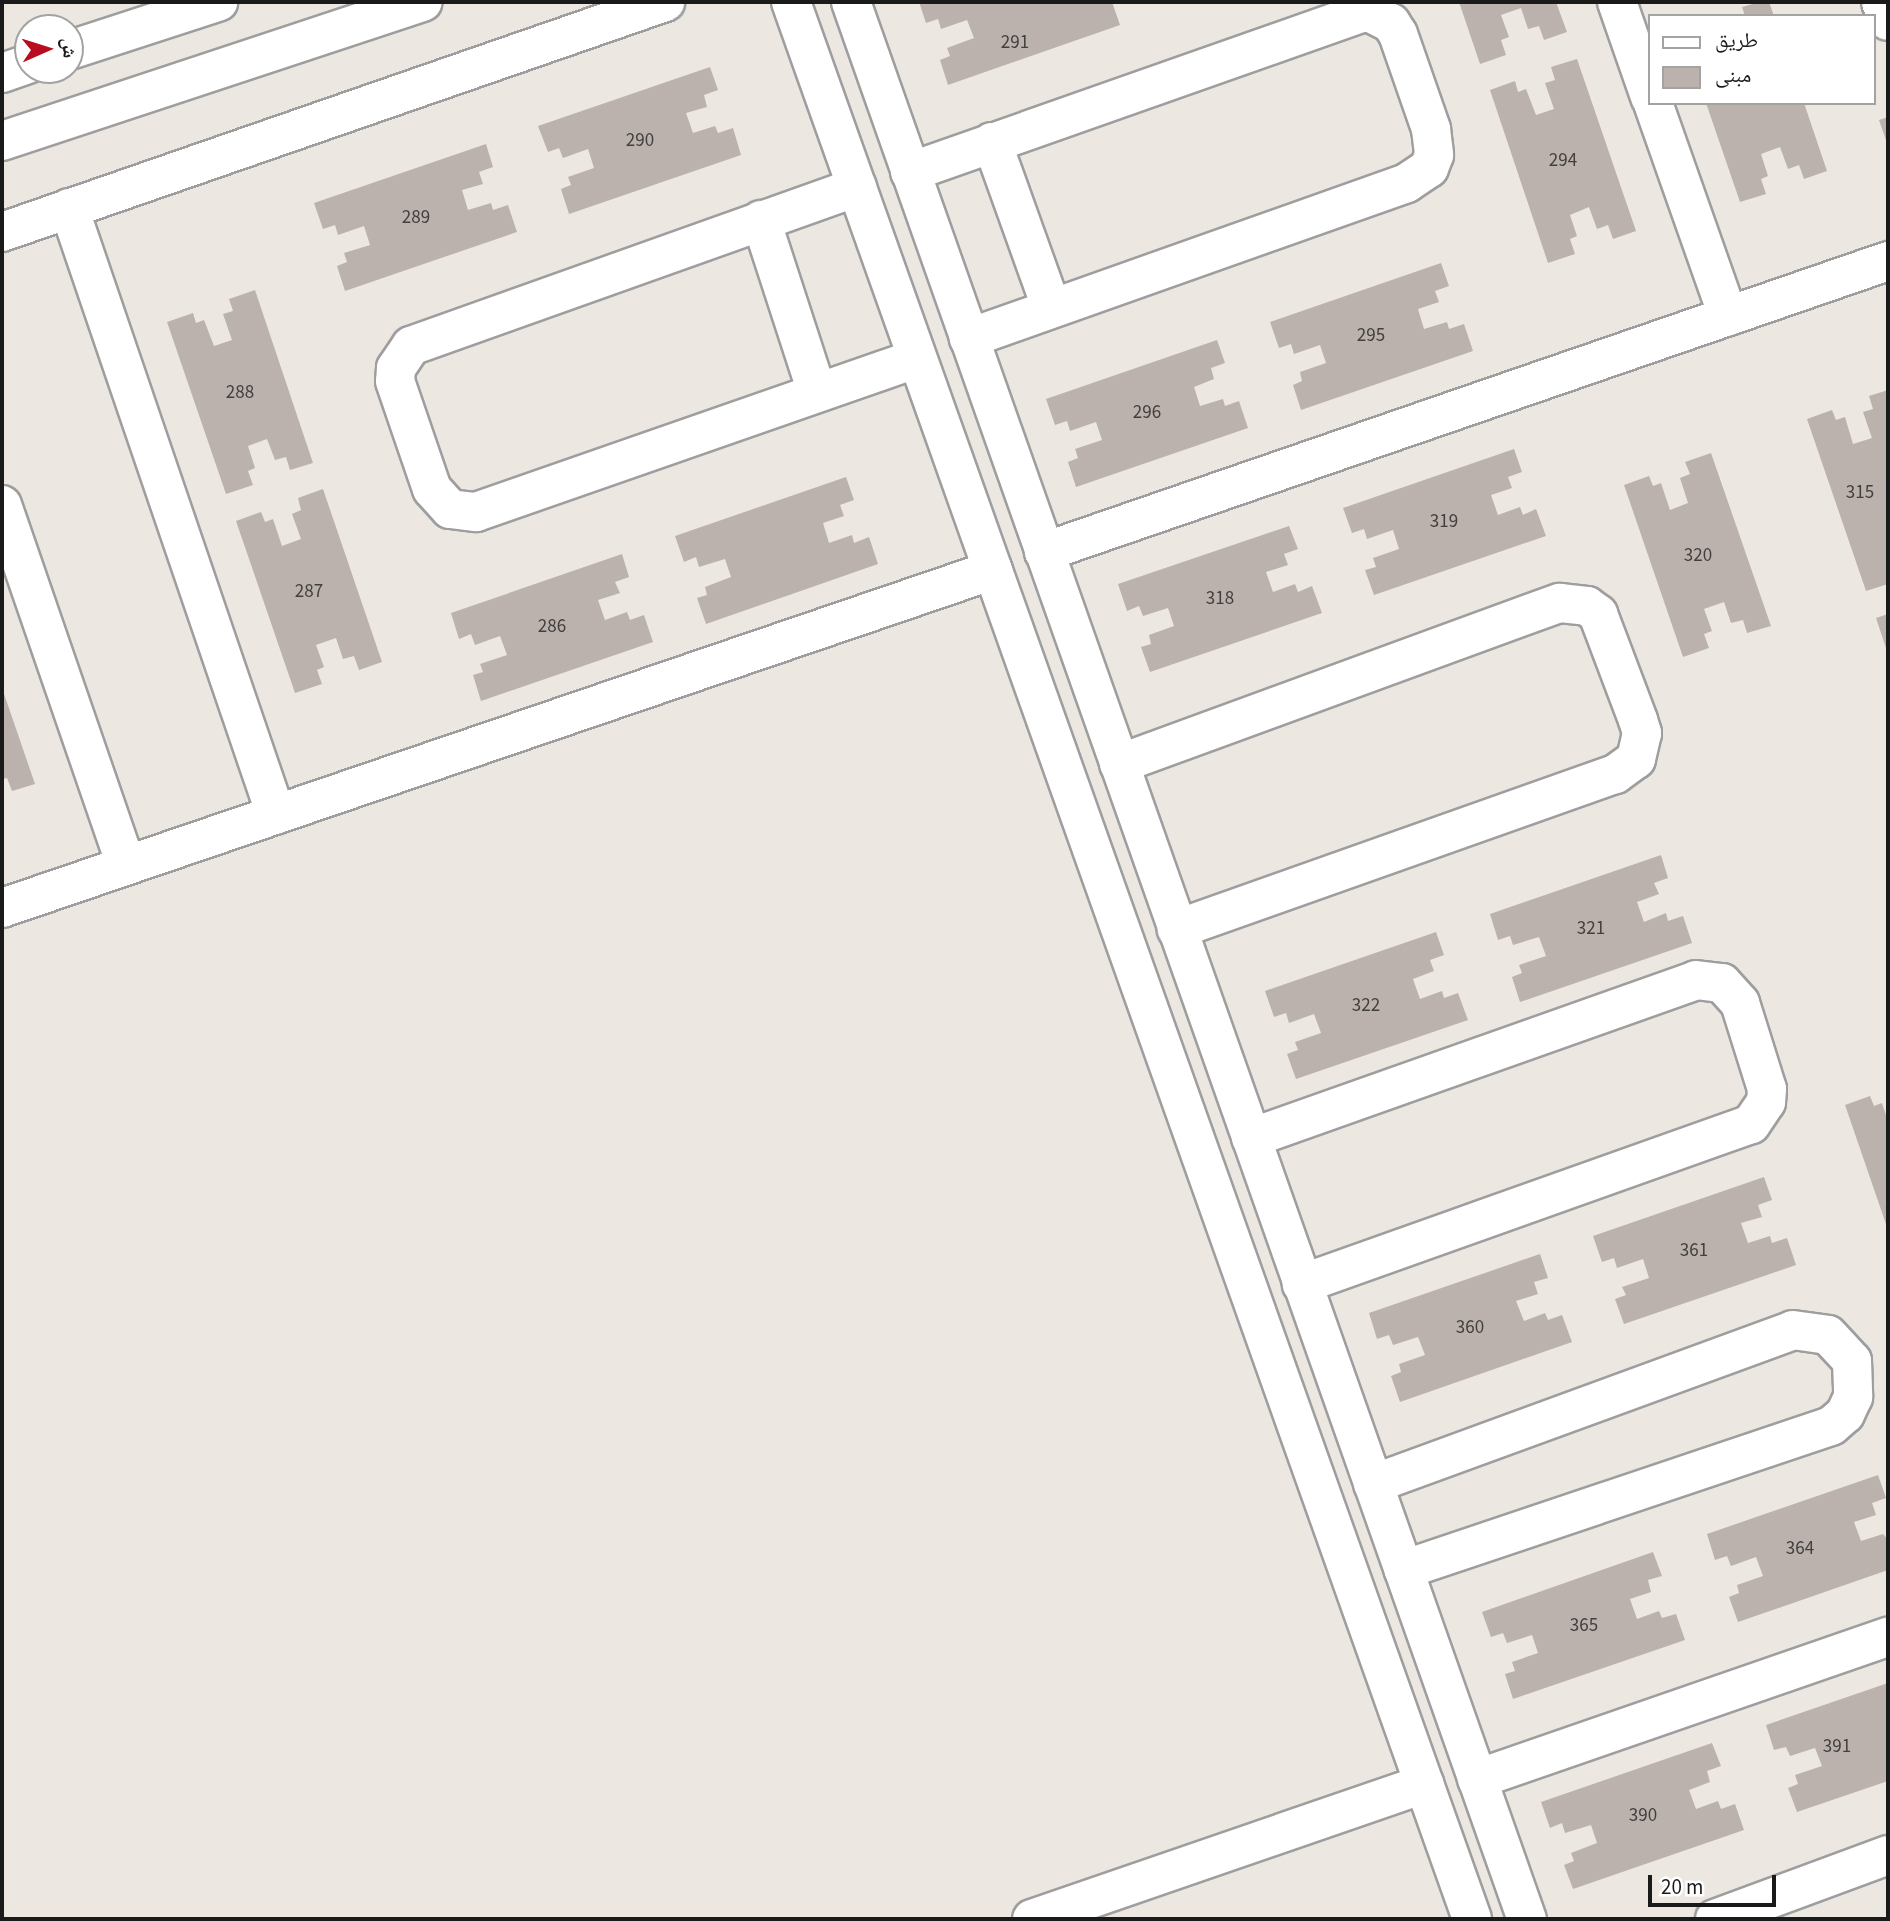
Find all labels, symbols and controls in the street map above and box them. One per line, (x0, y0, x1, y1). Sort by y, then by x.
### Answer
north arrow (14, 14, 84, 84)
legend (1648, 14, 1876, 105)
text: طريق (1715, 25, 1758, 55)
house number: 291 (1001, 32, 1029, 54)
text: ش (54, 37, 82, 59)
text: مبنى (1715, 60, 1751, 90)
house number: 290 (626, 130, 654, 152)
house number: 294 (1549, 150, 1577, 172)
house number: 289 (402, 207, 430, 229)
house number: 295 (1357, 325, 1385, 347)
house number: 288 (226, 382, 254, 404)
house number: 296 (1133, 402, 1161, 424)
house number: 315 (1846, 482, 1874, 504)
house number: 319 (1430, 511, 1458, 533)
house number: 320 (1684, 545, 1712, 567)
house number: 287 (295, 581, 323, 603)
house number: 318 (1206, 588, 1234, 610)
house number: 286 (538, 616, 566, 638)
house number: 321 (1577, 918, 1605, 940)
house number: 322 (1352, 995, 1380, 1017)
house number: 361 (1680, 1240, 1708, 1262)
house number: 360 (1456, 1317, 1484, 1339)
house number: 364 (1786, 1538, 1814, 1560)
house number: 365 (1570, 1615, 1598, 1637)
house number: 391 (1823, 1736, 1851, 1758)
house number: 390 (1629, 1805, 1657, 1827)
scale bar (1652, 1862, 1780, 1906)
text: 20 m (1661, 1872, 1703, 1902)

